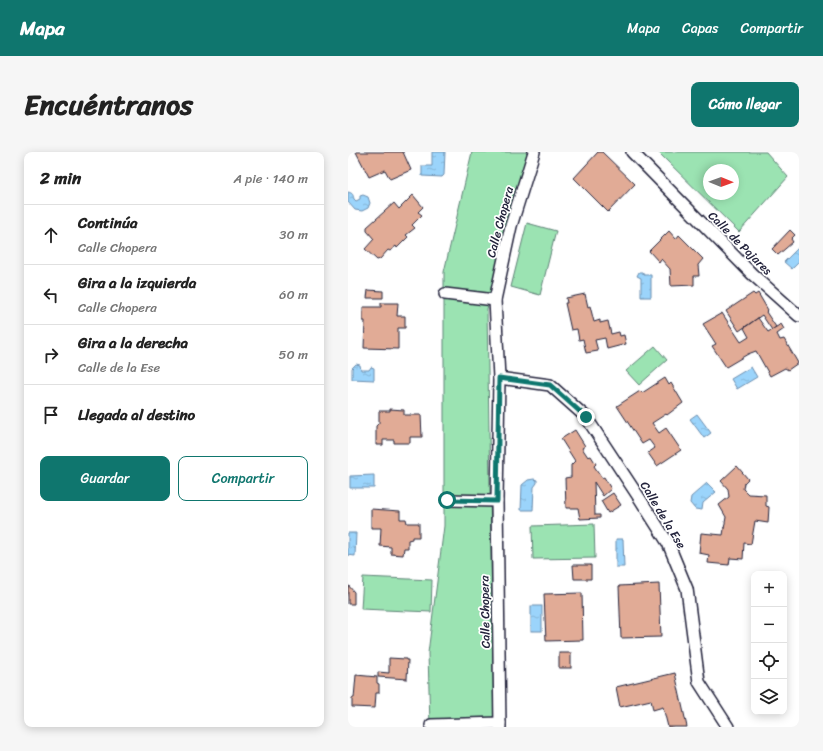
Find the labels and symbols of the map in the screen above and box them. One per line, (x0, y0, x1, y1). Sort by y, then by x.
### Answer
north arrow (703, 164, 739, 200)
street label: Calle Chopera (480, 183, 520, 260)
street label: Calle de Pajares (703, 206, 777, 280)
route end (577, 408, 595, 426)
street label: Calle de la Ese (634, 477, 692, 553)
route start (438, 491, 456, 509)
street label: Calle Chopera (473, 574, 497, 649)

